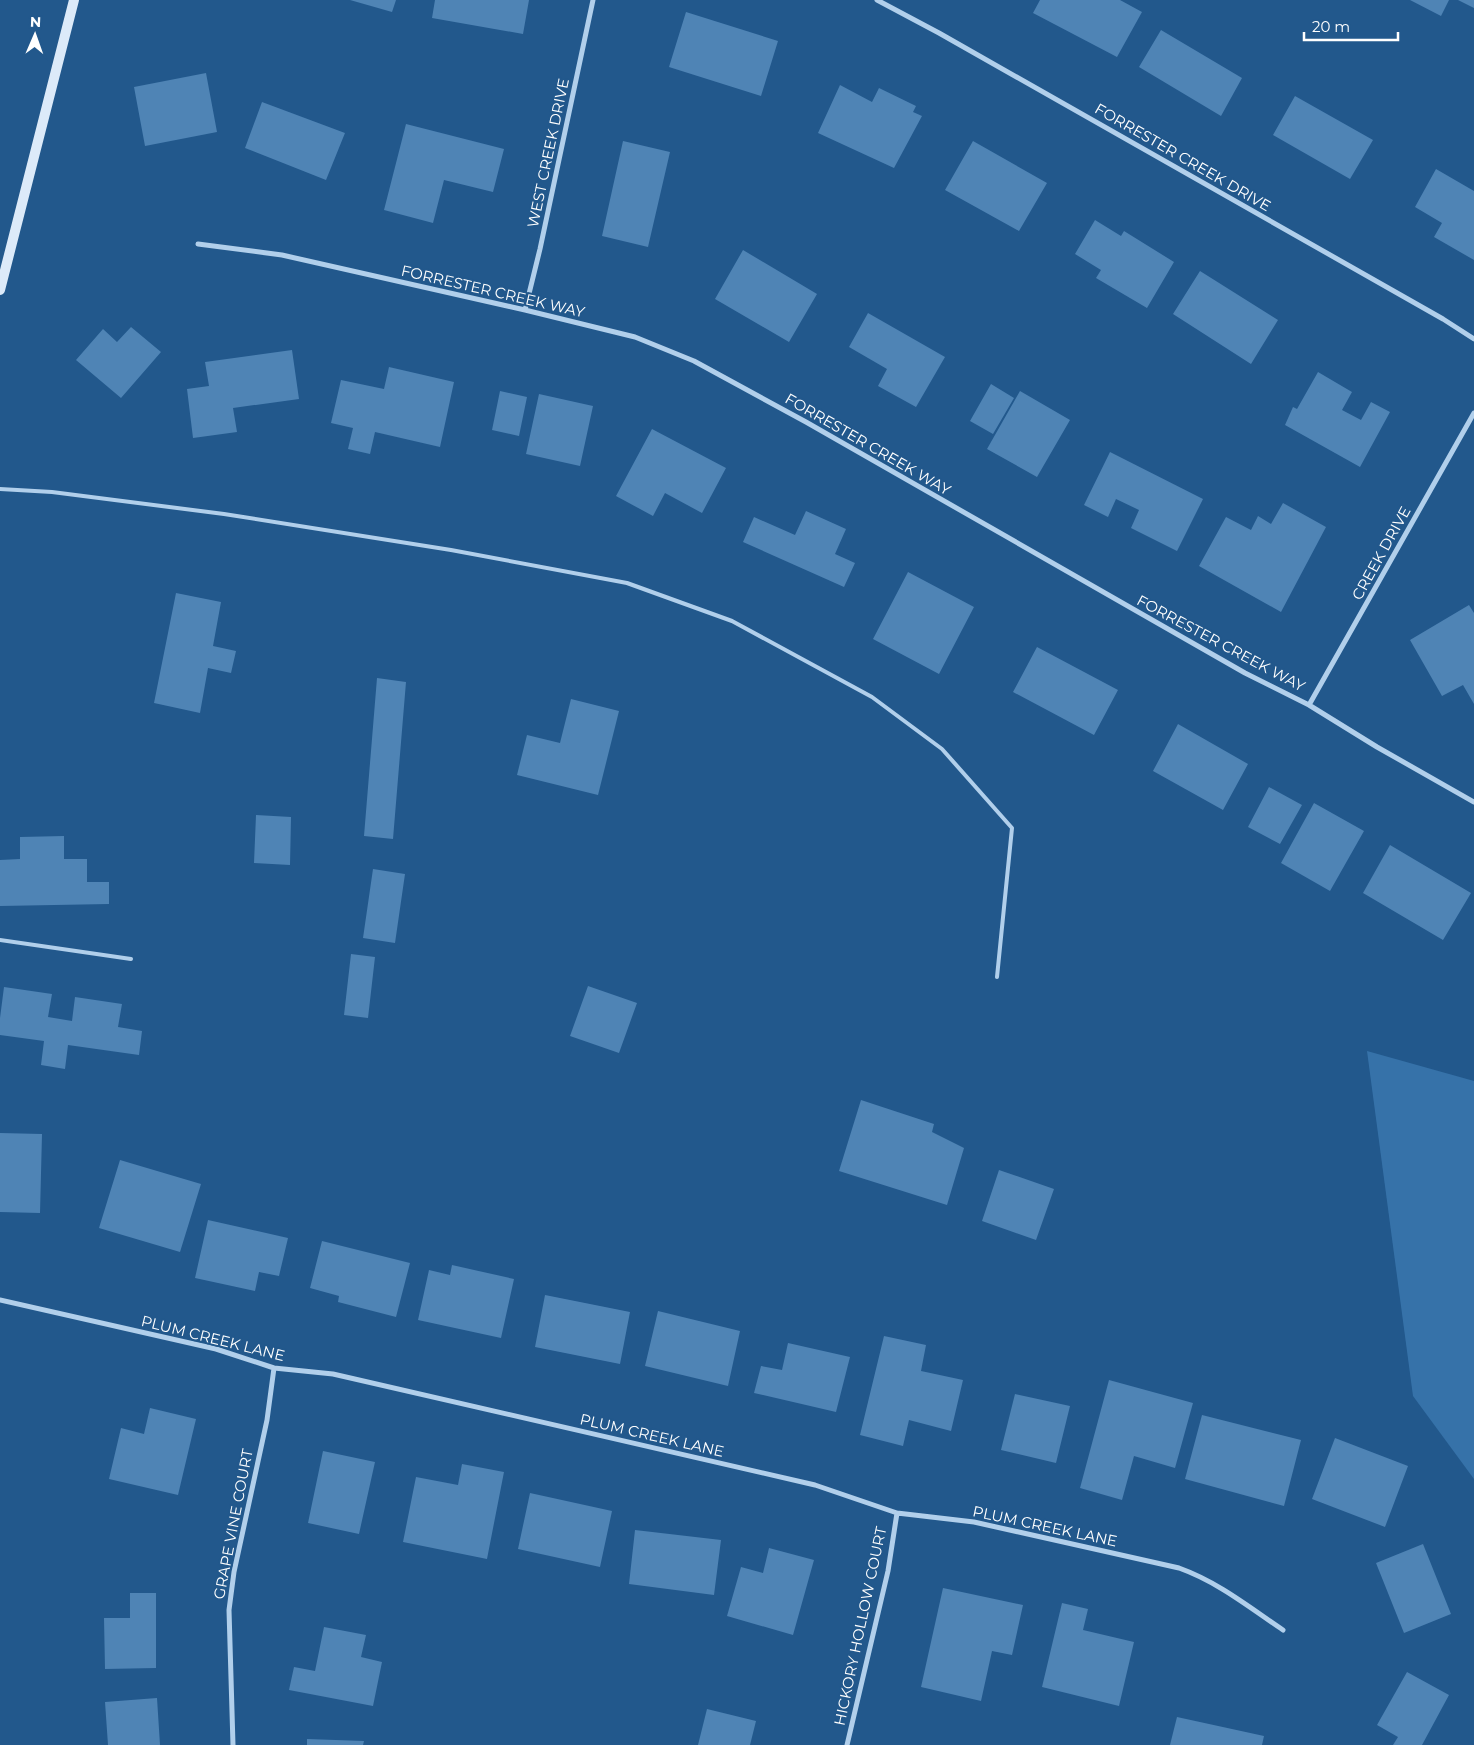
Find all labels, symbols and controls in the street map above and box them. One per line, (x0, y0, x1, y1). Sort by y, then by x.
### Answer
north arrow (10, 10, 60, 60)
scale bar (1304, 10, 1398, 42)
text: N (29, 13, 41, 31)
text: 20 m (1312, 17, 1350, 36)
street label: WEST CREEK DRIVE (523, 77, 573, 229)
street label: FORRESTER CREEK DRIVE (1092, 99, 1274, 215)
street label: FORRESTER CREEK WAY (399, 261, 587, 322)
street label: FORRESTER CREEK WAY (782, 389, 955, 499)
street label: CREEK DRIVE (1347, 503, 1415, 603)
street label: FORRESTER CREEK WAY (1134, 590, 1309, 696)
street label: PLUM CREEK LANE (139, 1311, 287, 1365)
street label: PLUM CREEK LANE (578, 1409, 726, 1461)
street label: GRAPE VINE COURT (209, 1447, 257, 1601)
street label: PLUM CREEK LANE (971, 1501, 1119, 1551)
street label: HICKORY HOLLOW COURT (830, 1524, 890, 1727)

